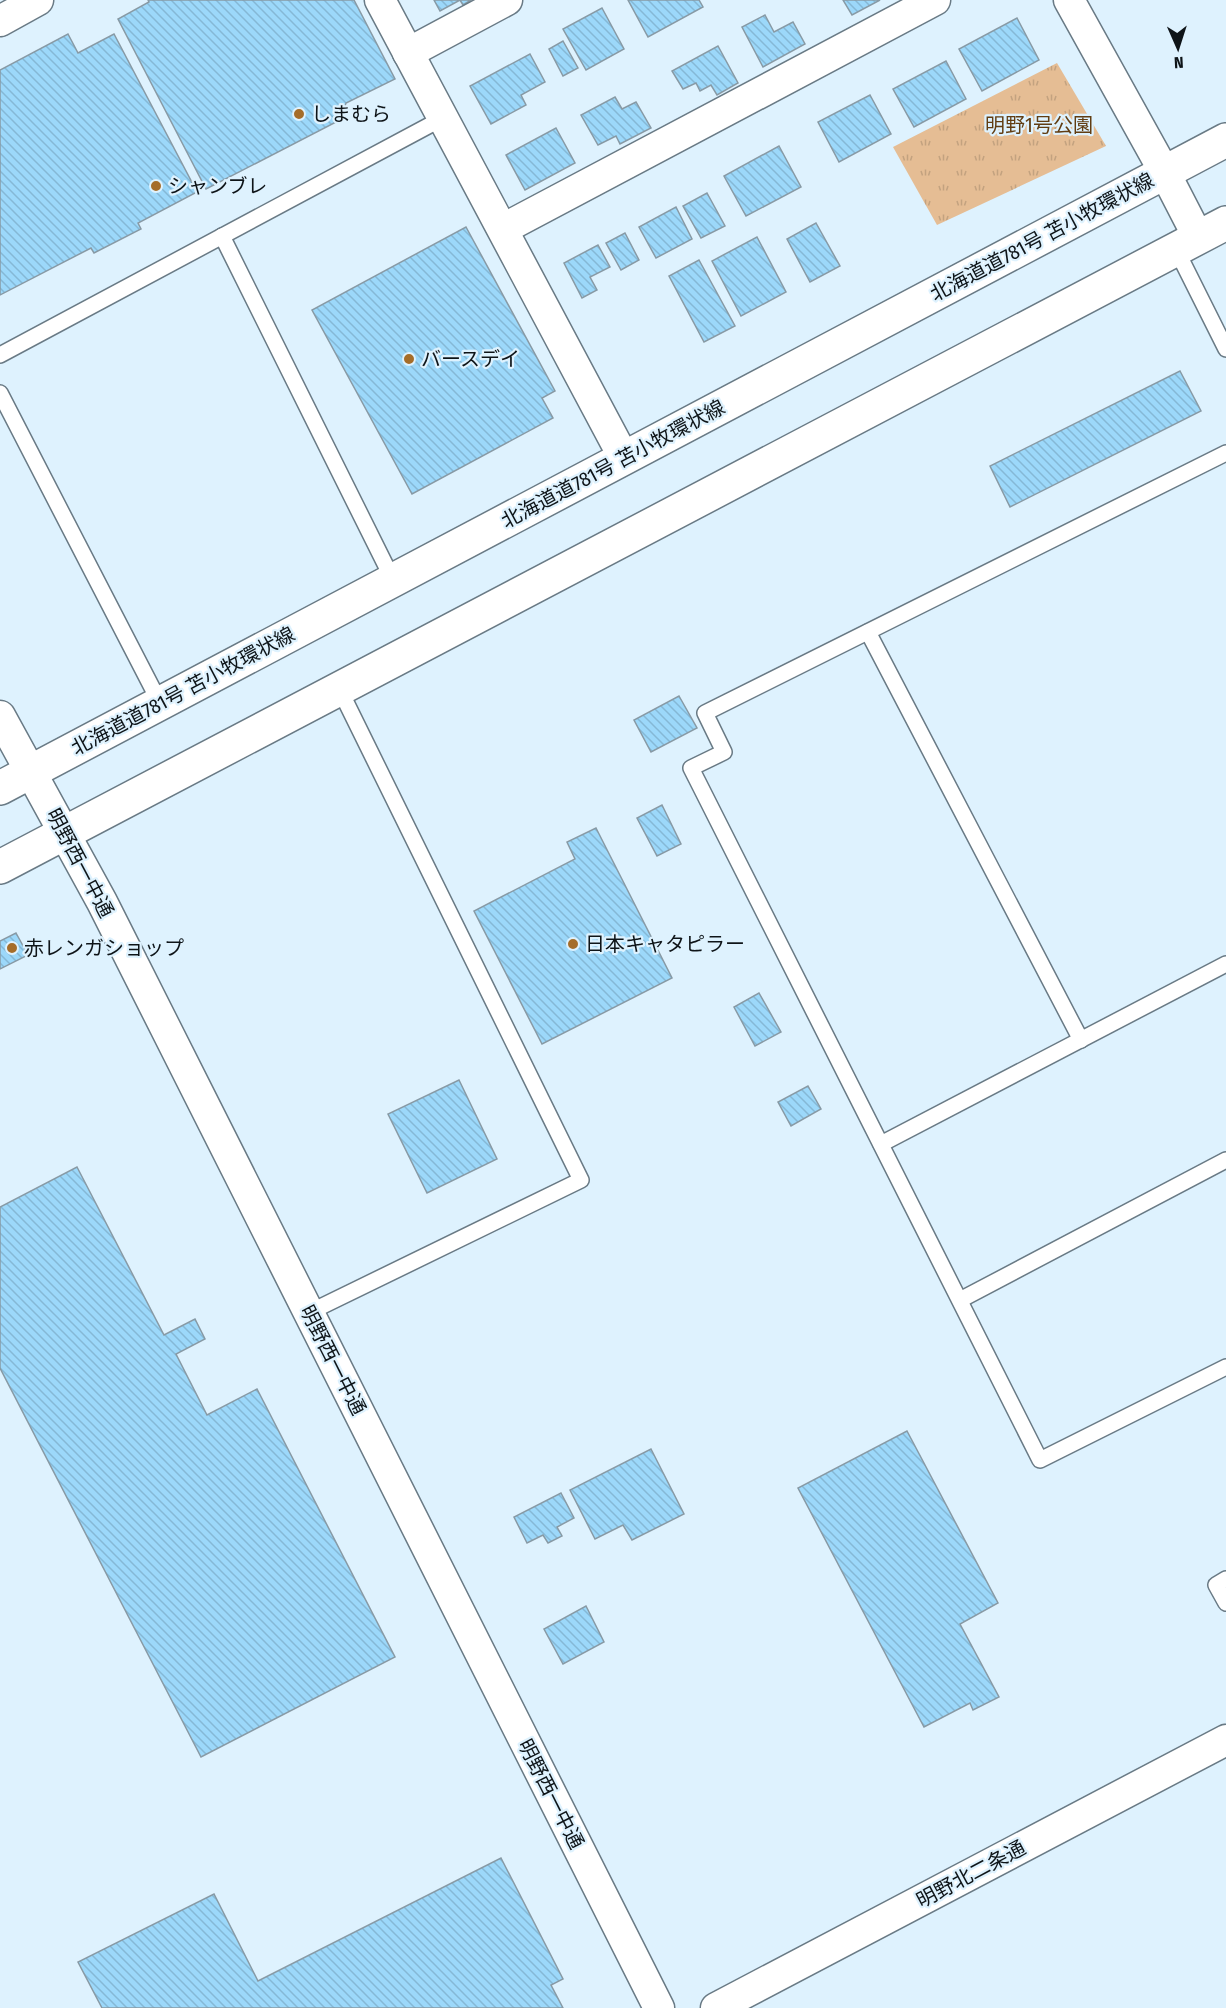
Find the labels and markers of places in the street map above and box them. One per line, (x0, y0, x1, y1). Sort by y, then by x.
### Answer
place label: しまむら (311, 102, 391, 126)
marker: しまむら (292, 107, 306, 121)
place label: シャンブレ (168, 174, 267, 198)
marker: シャンブレ (149, 179, 163, 193)
place label: バースデイ (421, 347, 520, 371)
marker: バースデイ (402, 352, 416, 366)
place label: 日本キャタピラー (585, 932, 745, 956)
place label: 赤レンガショップ (24, 936, 184, 960)
marker: 日本キャタピラー (566, 937, 580, 951)
marker: 赤レンガショップ (5, 941, 19, 955)

